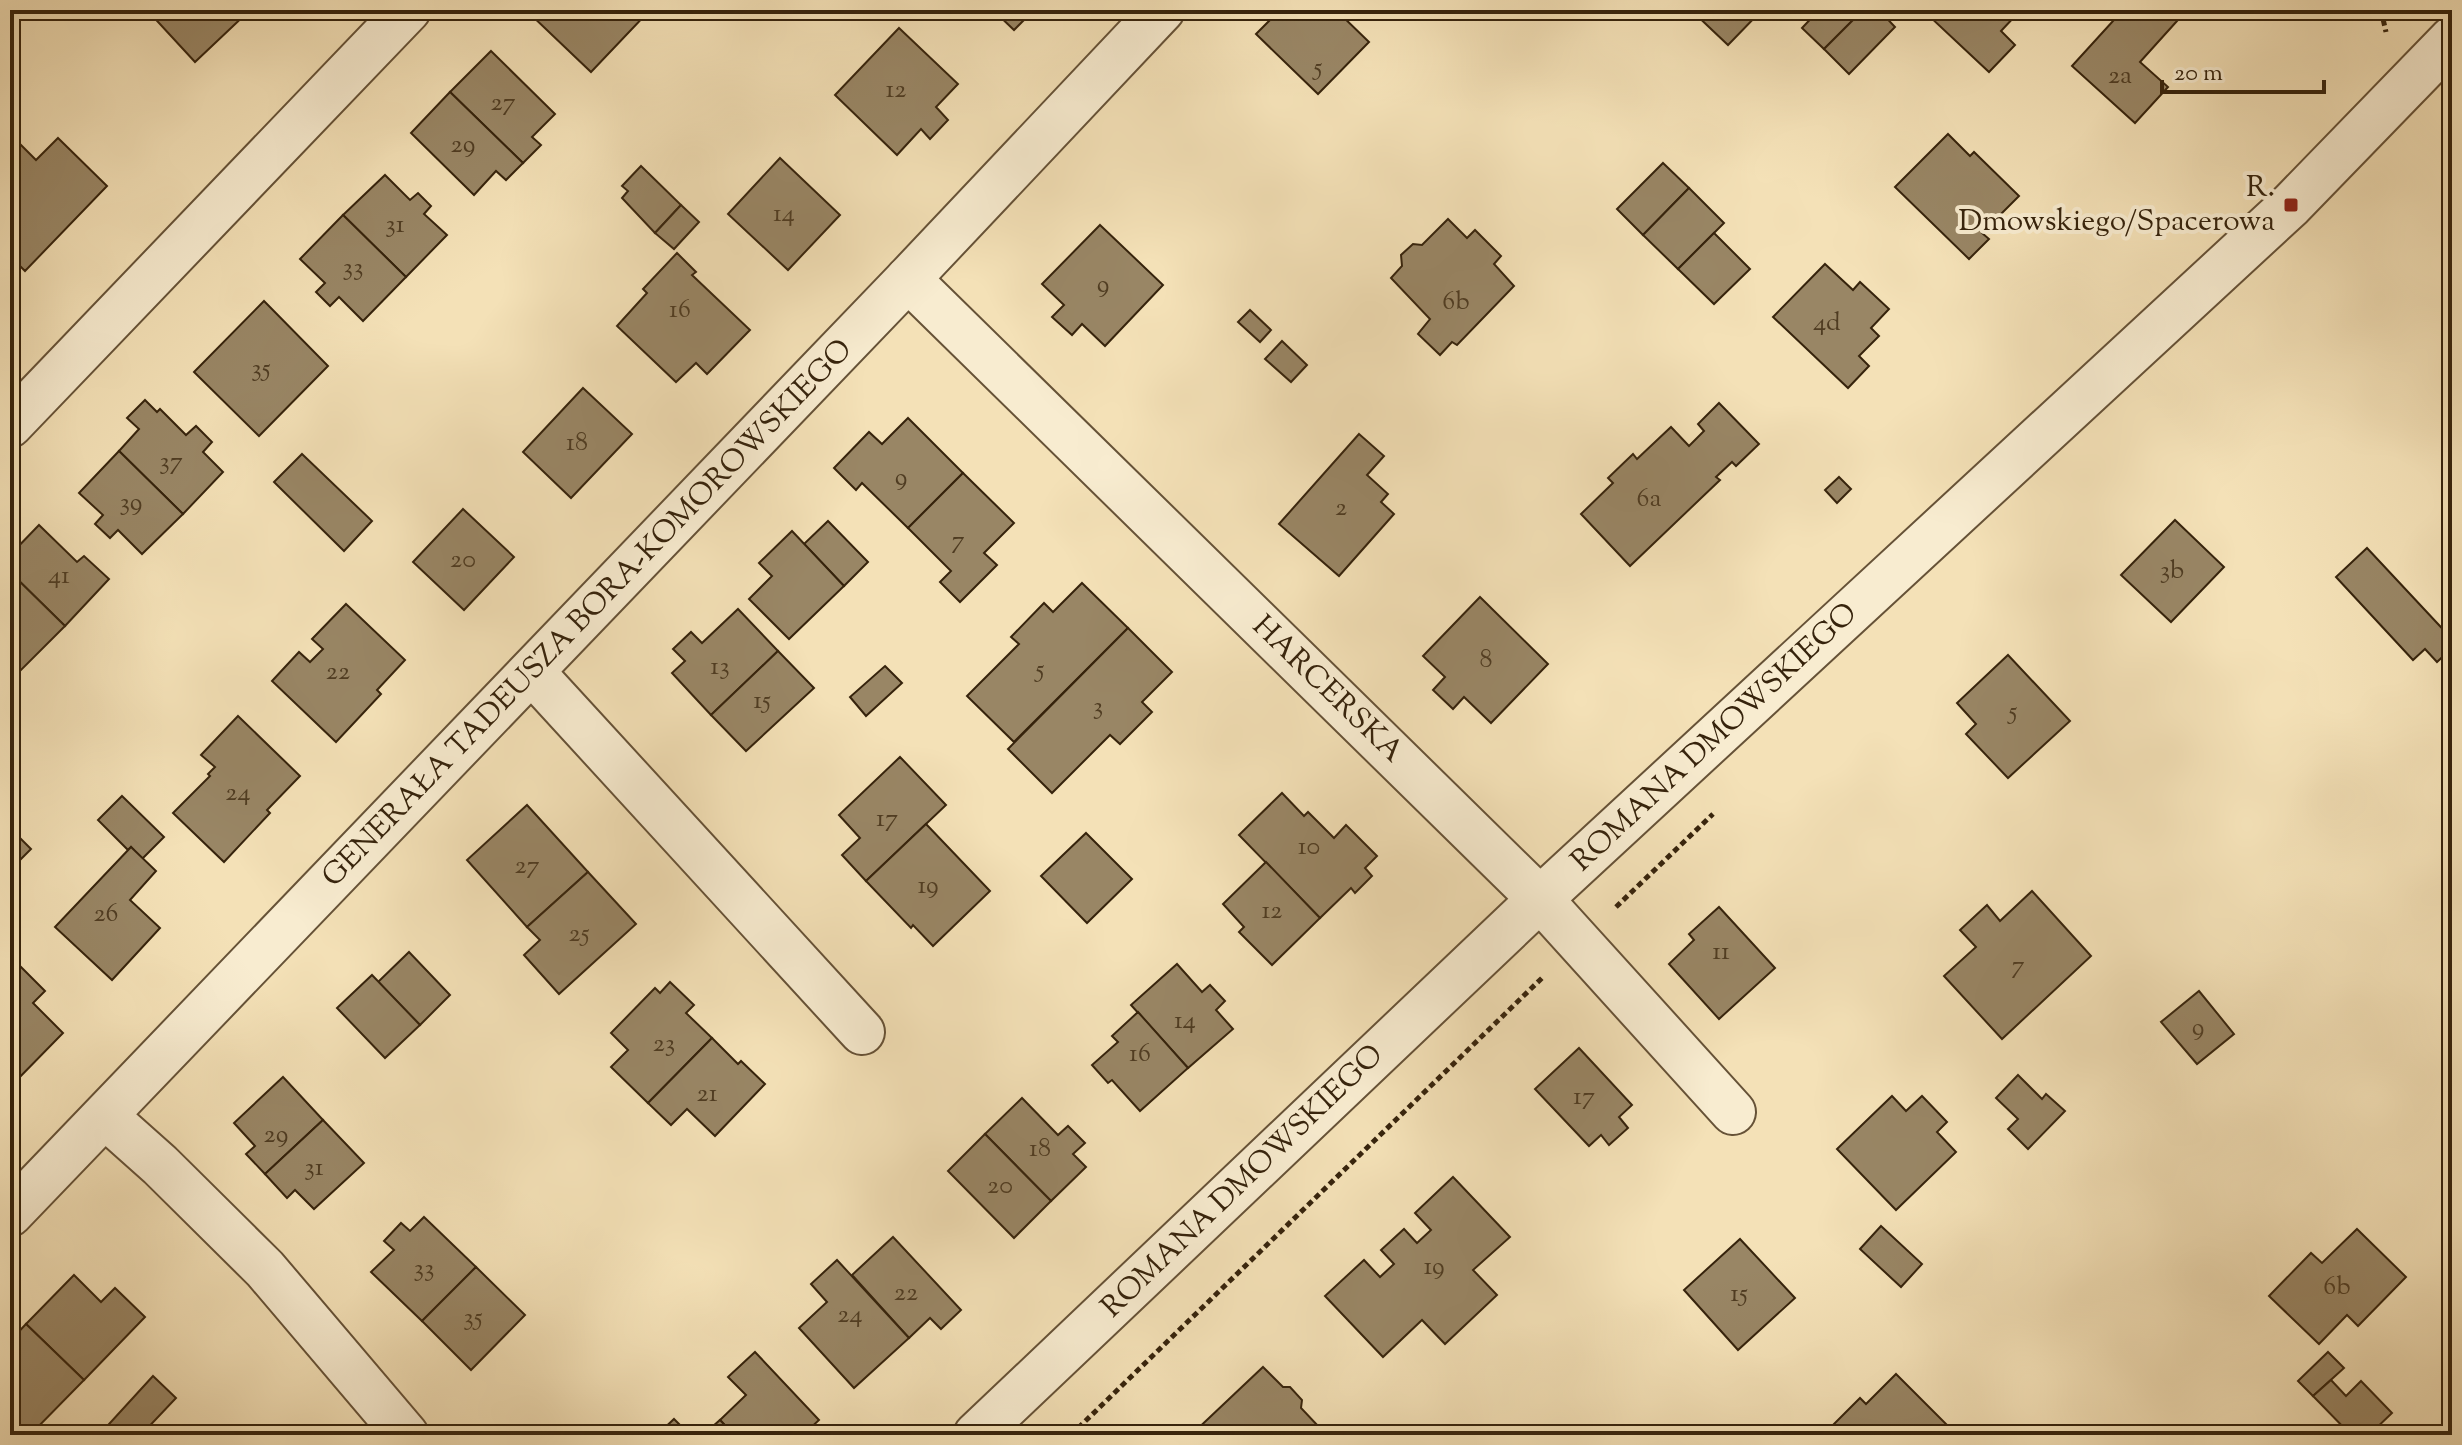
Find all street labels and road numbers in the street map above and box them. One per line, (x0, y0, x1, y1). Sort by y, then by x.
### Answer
street label: GENERAŁA TADEUSZA BORA-KOMOROWSKIEGO (313, 330, 863, 898)
street label: ROMANA DMOWSKIEGO (1562, 593, 1868, 883)
street label: HARCERSKA (1242, 606, 1412, 774)
street label: ROMANA DMOWSKIEGO (1092, 1035, 1394, 1329)

